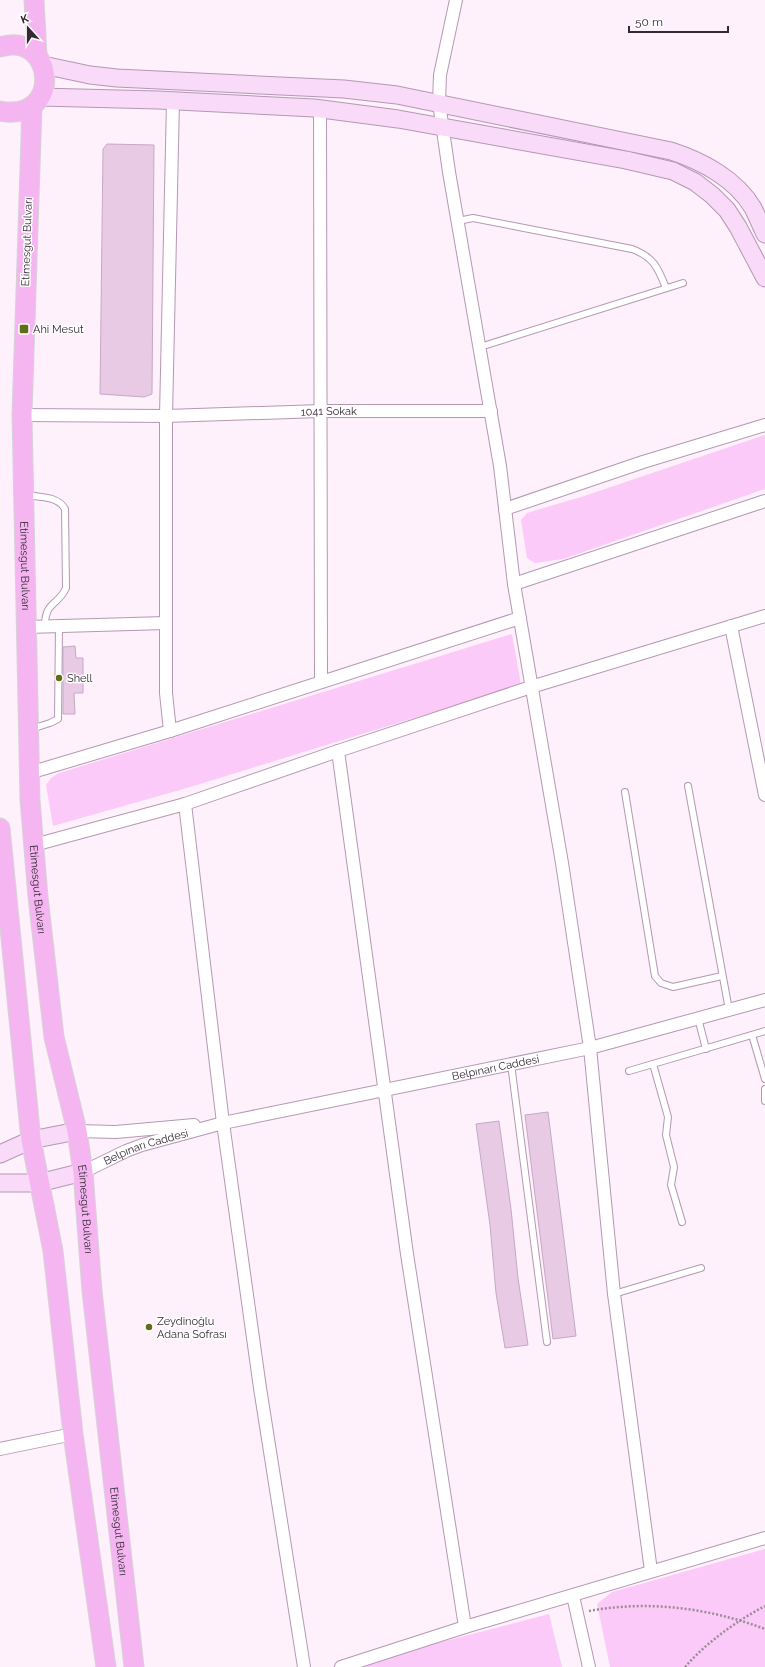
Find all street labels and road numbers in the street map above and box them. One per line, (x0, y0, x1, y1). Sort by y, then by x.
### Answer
street label: Etimesgut Bulvarı (19, 197, 35, 287)
street label: 1041 Sokak (301, 404, 357, 418)
street label: Etimesgut Bulvarı (18, 521, 33, 611)
street label: Etimesgut Bulvarı (27, 844, 49, 935)
street label: Belpınarı Caddesi (451, 1052, 540, 1083)
street label: Belpınarı Caddesi (101, 1126, 190, 1168)
street label: Etimesgut Bulvarı (76, 1164, 96, 1254)
street label: Etimesgut Bulvarı (107, 1486, 130, 1577)

